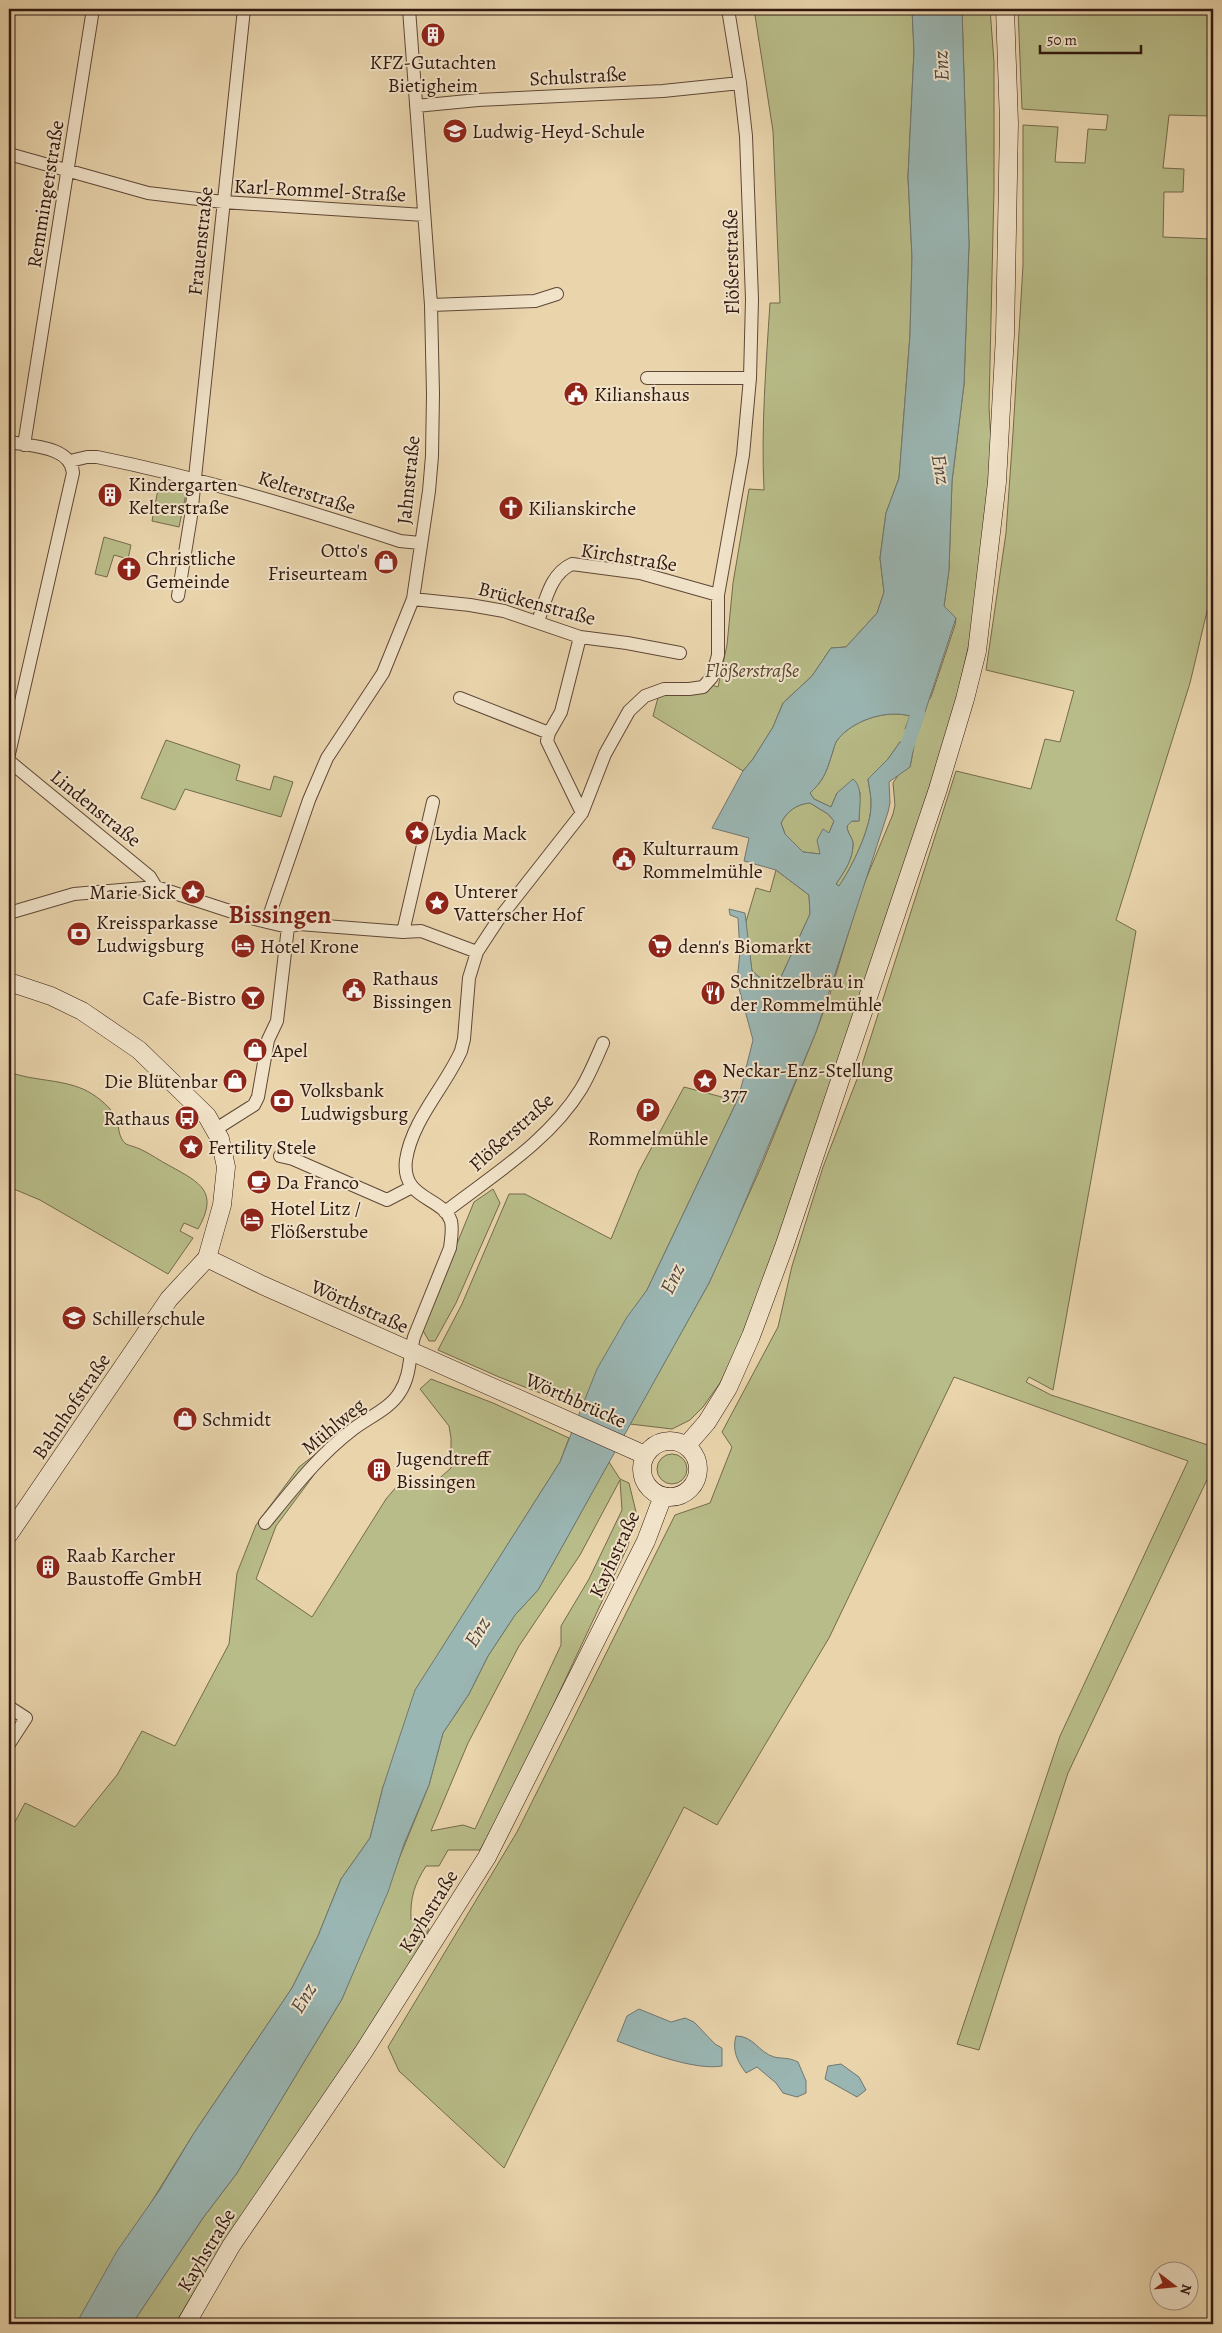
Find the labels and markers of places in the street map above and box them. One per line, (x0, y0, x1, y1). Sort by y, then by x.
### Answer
building icon: KFZ-Gutachten Bietigheim (420, 22, 446, 48)
place label: KFZ-Gutachten Bietigheim (369, 49, 497, 99)
school or university icon: Ludwig-Heyd-Schule (442, 118, 468, 144)
place label: Ludwig-Heyd-Schule (472, 118, 645, 145)
public building icon: Kilianshaus (563, 381, 589, 407)
place label: Kilianshaus (594, 381, 690, 408)
place label: Kindergarten Kelterstraße (128, 471, 238, 521)
building icon: Kindergarten Kelterstraße (97, 482, 123, 508)
church icon: Kilianskirche (498, 495, 524, 521)
place label: Kilianskirche (528, 495, 636, 522)
place label: Otto's Friseurteam (268, 537, 368, 587)
place label: Christliche Gemeinde (146, 545, 236, 595)
shop icon: Otto's Friseurteam (373, 549, 399, 575)
church icon: Christliche Gemeinde (116, 556, 142, 582)
place icon: Lydia Mack (404, 820, 430, 846)
place label: Lydia Mack (434, 820, 527, 847)
place label: Kulturraum Rommelmühle (642, 835, 763, 885)
public building icon: Kulturraum Rommelmühle (611, 846, 637, 872)
place label: Unterer Vatterscher Hof (453, 878, 586, 928)
place label: Marie Sick (89, 879, 176, 906)
place icon: Marie Sick (180, 879, 206, 905)
place icon: Unterer Vatterscher Hof (424, 890, 450, 916)
place label: Kreissparkasse Ludwigsburg (96, 909, 218, 959)
bank icon: Kreissparkasse Ludwigsburg (66, 921, 92, 947)
hotel icon: Hotel Krone (230, 933, 256, 959)
place label: Hotel Krone (260, 933, 359, 960)
supermarket icon: denn's Biomarkt (647, 933, 673, 959)
place label: denn's Biomarkt (678, 933, 811, 960)
place label: Rathaus Bissingen (372, 965, 452, 1015)
place label: Schnitzelbräu in der Rommelmühle (730, 968, 882, 1018)
public building icon: Rathaus Bissingen (341, 977, 367, 1003)
restaurant icon: Schnitzelbräu in der Rommelmühle (700, 980, 726, 1006)
place label: Cafe-Bistro (143, 985, 236, 1012)
bar icon: Cafe-Bistro (240, 985, 266, 1011)
shop icon: Apel (242, 1037, 268, 1063)
place label: Apel (271, 1037, 308, 1064)
place label: Neckar-Enz-Stellung 377 (722, 1057, 893, 1107)
place label: Die Blütenbar (104, 1068, 218, 1095)
shop icon: Die Blütenbar (222, 1068, 248, 1094)
place icon: Neckar-Enz-Stellung 377 (692, 1068, 718, 1094)
place label: Volksbank Ludwigsburg (299, 1077, 408, 1127)
bank icon: Volksbank Ludwigsburg (269, 1088, 295, 1114)
parking icon: Rommelmühle (635, 1097, 661, 1123)
place label: Rathaus (103, 1105, 170, 1132)
bus stop icon: Rathaus (174, 1105, 200, 1131)
place label: Rommelmühle (588, 1125, 708, 1152)
place icon: Fertility Stele (178, 1134, 204, 1160)
place label: Fertility Stele (208, 1134, 316, 1161)
cafe icon: Da Franco (246, 1169, 272, 1195)
place label: Da Franco (276, 1169, 359, 1196)
place label: Hotel Litz / Flößerstube (270, 1195, 368, 1245)
hotel icon: Hotel Litz / Flößerstube (239, 1207, 265, 1233)
school or university icon: Schillerschule (61, 1305, 87, 1331)
place label: Schillerschule (92, 1305, 205, 1332)
shop icon: Schmidt (172, 1406, 198, 1432)
place label: Schmidt (202, 1406, 271, 1433)
place label: Jugendtreff Bissingen (396, 1445, 492, 1495)
building icon: Jugendtreff Bissingen (366, 1457, 392, 1483)
place label: Raab Karcher Baustoffe GmbH (66, 1542, 202, 1592)
building icon: Raab Karcher Baustoffe GmbH (35, 1554, 61, 1580)

